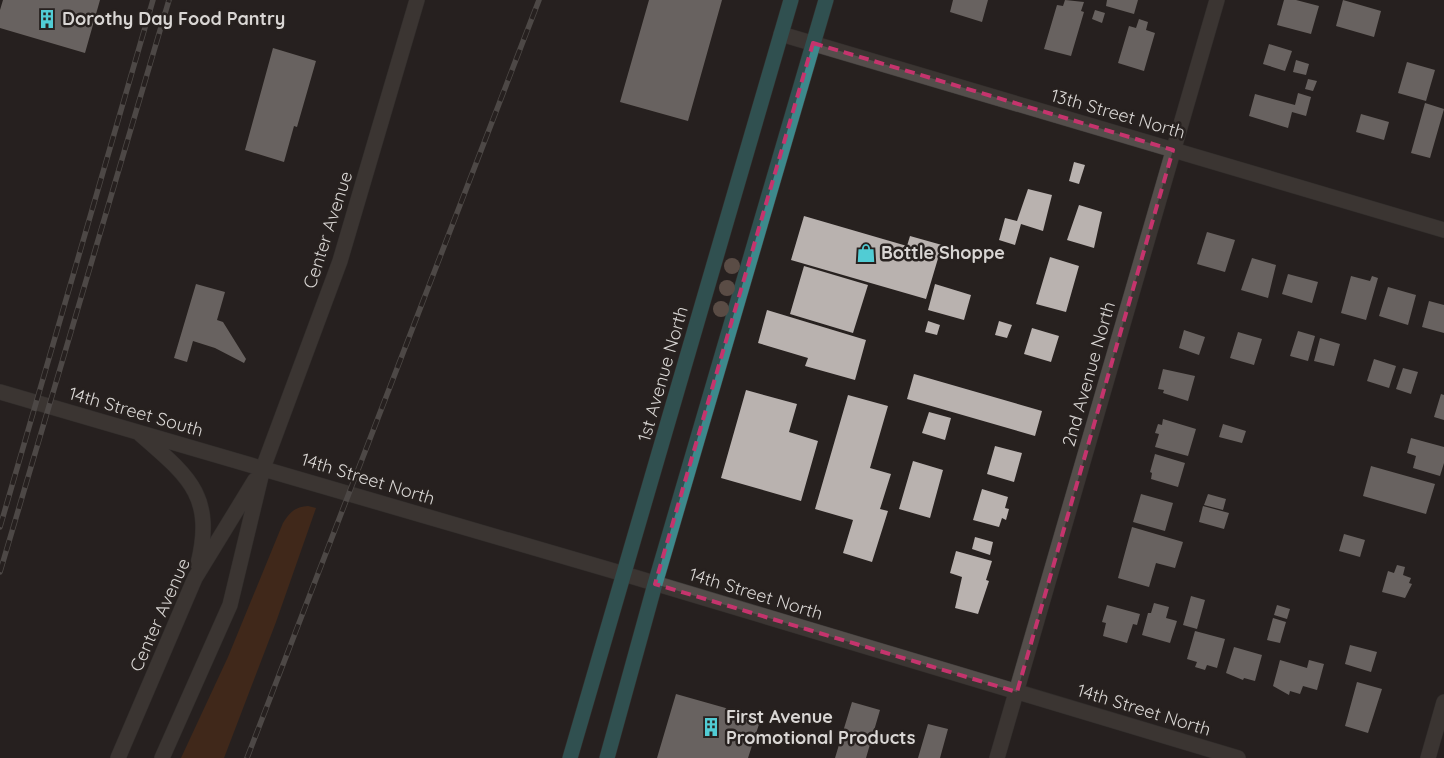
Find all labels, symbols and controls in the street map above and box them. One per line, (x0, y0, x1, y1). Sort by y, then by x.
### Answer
place label: Dorothy Day Food Pantry (62, 7, 285, 30)
building icon: Dorothy Day Food Pantry (36, 8, 58, 30)
street label: 13th Street North (1048, 83, 1188, 144)
street label: Center Avenue (298, 168, 357, 291)
place label: Bottle Shoppe (881, 241, 1005, 264)
shop icon: Bottle Shoppe (855, 242, 877, 264)
street label: 2nd Avenue North (1057, 299, 1120, 449)
street label: 1st Avenue North (632, 303, 693, 444)
street label: 14th Street South (66, 381, 206, 442)
street label: 14th Street North (299, 447, 438, 510)
street label: Center Avenue (124, 554, 195, 675)
street label: 14th Street North (687, 562, 826, 625)
street label: 14th Street North (1075, 678, 1214, 741)
place label: First Avenue Promotional Products (726, 705, 916, 749)
building icon: First Avenue Promotional Products (700, 716, 722, 738)

